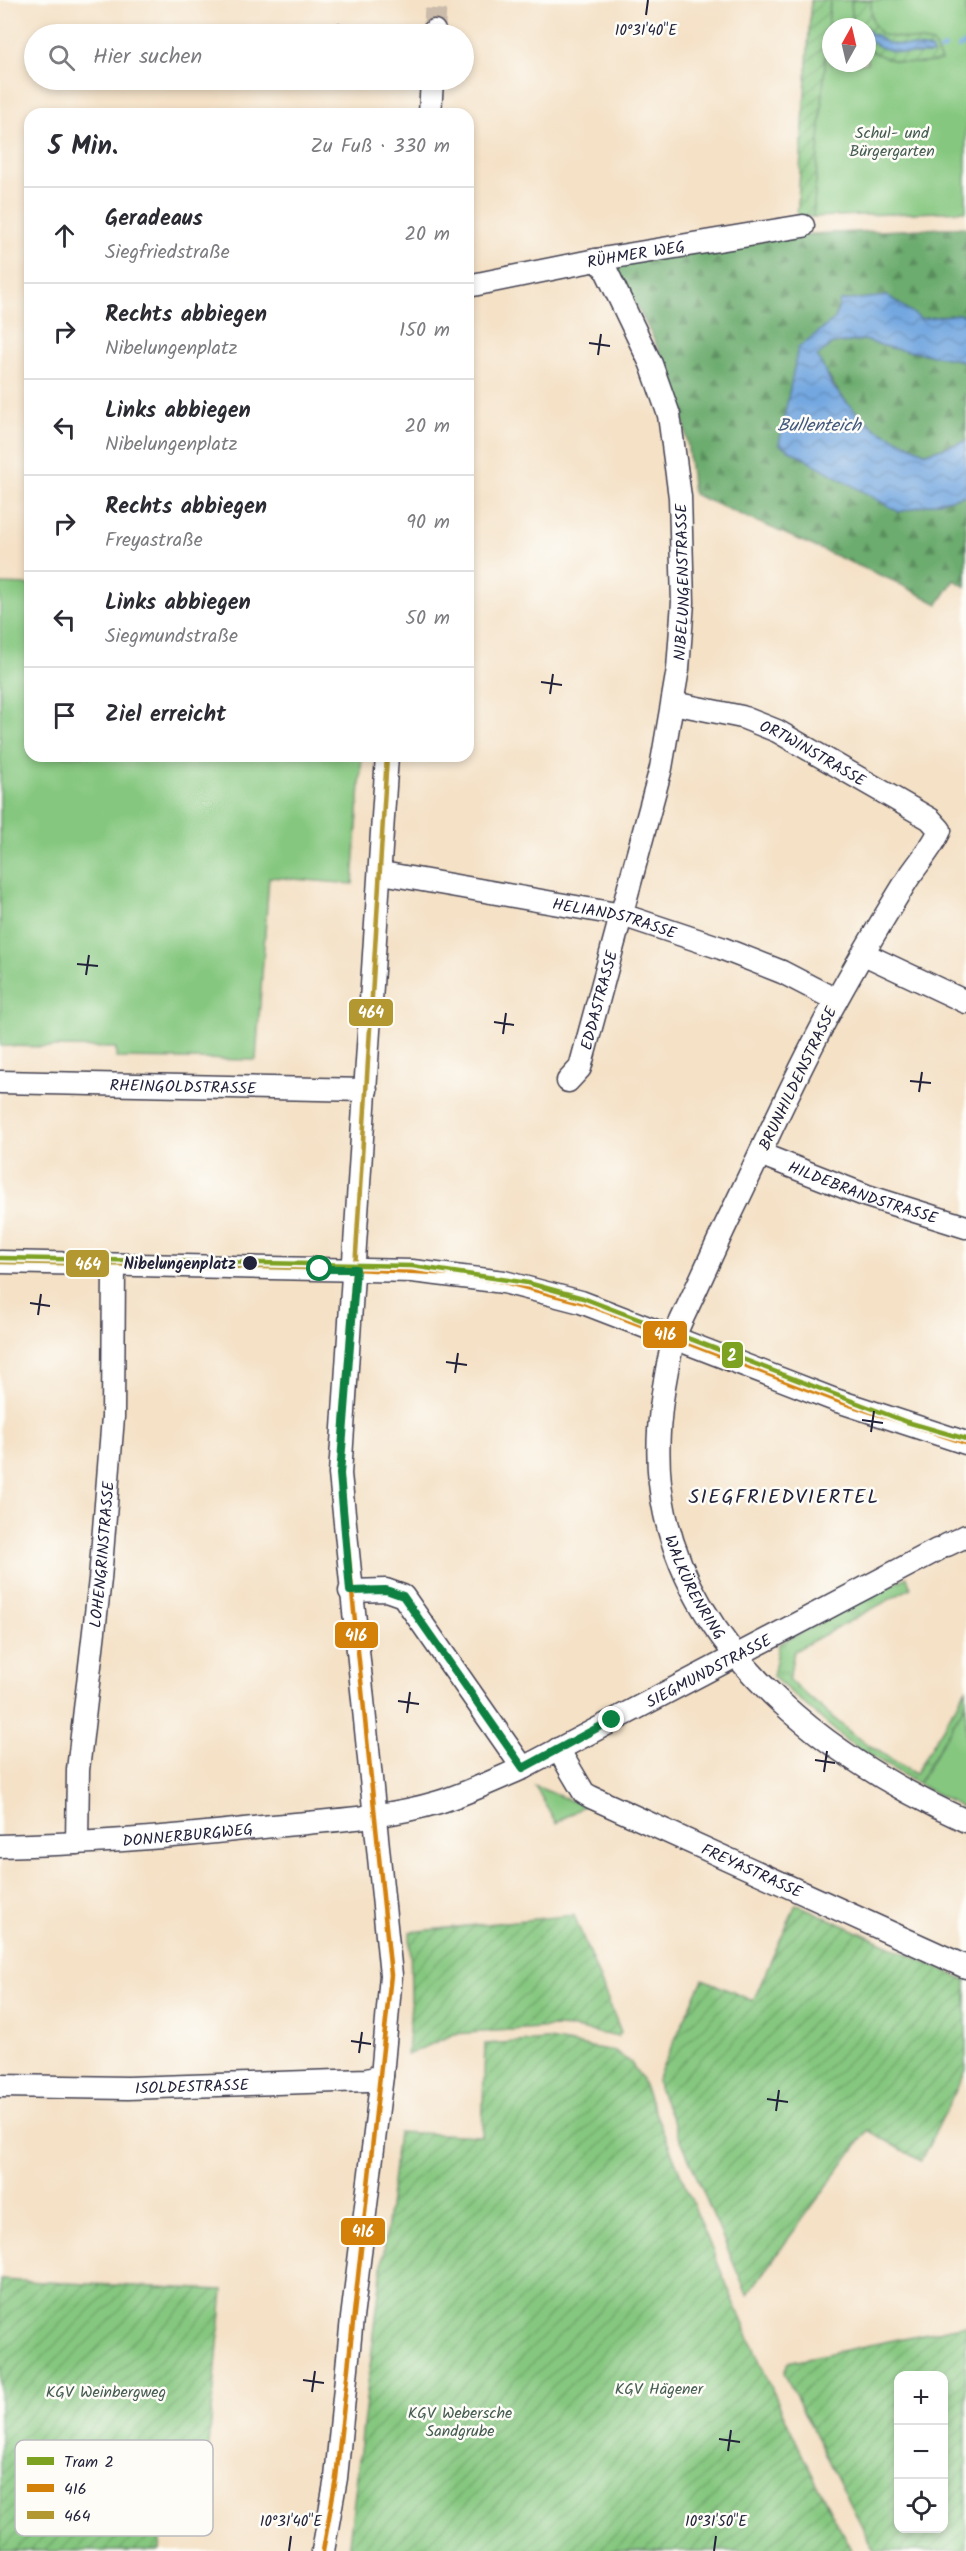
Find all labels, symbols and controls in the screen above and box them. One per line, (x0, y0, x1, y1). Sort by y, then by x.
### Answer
north arrow (822, 18, 876, 72)
text: 10°31'40"E (615, 19, 678, 43)
search box (24, 24, 474, 90)
text: Hier suchen (93, 40, 202, 75)
icon: search (45, 41, 78, 74)
park label: Schul- und Bürgergarten (849, 121, 935, 164)
text: 5 Min. (48, 126, 118, 168)
text: Zu Fuß · 330 m (311, 131, 450, 163)
text: Geradeaus (105, 202, 203, 237)
icon: ahead (48, 219, 81, 252)
text: 20 m (404, 219, 450, 251)
street label: RÜHMER WEG (585, 235, 687, 276)
text: Siegfriedstraße (105, 237, 230, 269)
text: Rechts abbiegen (105, 298, 267, 333)
icon: right (48, 315, 81, 348)
text: 150 m (399, 315, 450, 347)
text: Nibelungenplatz (105, 333, 238, 365)
text: Links abbiegen (105, 394, 251, 429)
icon: left (48, 411, 81, 444)
text: 20 m (404, 411, 450, 443)
water label: Bullenteich (777, 412, 862, 441)
text: Nibelungenplatz (105, 429, 238, 461)
text: Rechts abbiegen (105, 490, 267, 525)
street label: NIBELUNGENSTRASSE (668, 503, 697, 661)
icon: right (48, 507, 81, 540)
text: 90 m (406, 507, 450, 539)
text: Freyastraße (105, 525, 203, 557)
text: Links abbiegen (105, 586, 251, 621)
icon: left (48, 603, 81, 636)
text: 50 m (405, 603, 450, 635)
text: Siegmundstraße (105, 621, 238, 653)
text: Ziel erreicht (105, 698, 226, 733)
icon: arrive (48, 699, 81, 732)
street label: ORTWINSTRASSE (756, 714, 871, 794)
street label: HELIANDSTRASSE (550, 892, 680, 946)
street label: EDDASTRASSE (574, 947, 625, 1053)
line badge: 464 (348, 998, 394, 1027)
text: 464 (358, 1001, 384, 1026)
street label: BRUNHILDENSTRASSE (753, 1002, 844, 1155)
street label: RHEINGOLDSTRASSE (109, 1073, 257, 1102)
street label: HILDEBRANDSTRASSE (784, 1155, 941, 1232)
line badge: 464 (65, 1249, 110, 1278)
place label: Nibelungenplatz (124, 1252, 236, 1277)
text: 464 (75, 1253, 101, 1278)
marker: Nibelungenplatz (241, 1254, 259, 1272)
route start (306, 1255, 332, 1281)
line badge: 416 (642, 1320, 688, 1349)
text: 416 (654, 1323, 676, 1348)
line badge: 2 (721, 1341, 744, 1369)
text: 2 (727, 1344, 737, 1369)
street label: LOHENGRINSTRASSE (83, 1480, 122, 1629)
district label: SIEGFRIEDVIERTEL (688, 1482, 880, 1514)
street label: WALKÜRENRING (657, 1532, 731, 1645)
line badge: 416 (334, 1621, 379, 1649)
text: 416 (345, 1624, 367, 1649)
street label: SIEGMUNDSTRASSE (642, 1628, 777, 1715)
route end (598, 1706, 624, 1732)
street label: DONNERBURGWEG (121, 1817, 254, 1854)
street label: FREYASTRASSE (697, 1838, 807, 1905)
street label: ISOLDESTRASSE (134, 2073, 250, 2102)
line badge: 416 (340, 2217, 386, 2246)
text: 416 (352, 2220, 374, 2245)
map controls (894, 2371, 948, 2533)
button: + (894, 2371, 948, 2425)
park label: KGV Hägener (615, 2377, 705, 2402)
park label: KGV Weinbergweg (46, 2380, 166, 2405)
park label: KGV Webersche Sandgrube (408, 2401, 512, 2444)
button: − (894, 2425, 948, 2479)
legend (15, 2440, 213, 2536)
text: Tram 2 (64, 2450, 114, 2475)
text: 416 (64, 2477, 87, 2502)
button: locate (894, 2479, 948, 2533)
text: 464 (64, 2504, 91, 2529)
text: 10°31'40"E (260, 2510, 323, 2534)
text: 10°31'50"E (685, 2510, 748, 2534)

